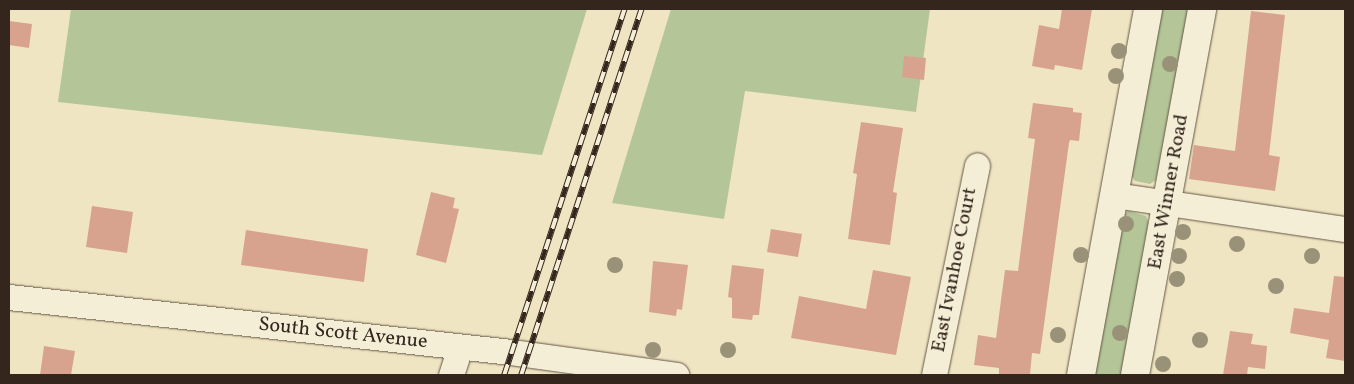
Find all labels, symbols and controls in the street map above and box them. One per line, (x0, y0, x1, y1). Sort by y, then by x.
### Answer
street label: East Winner Road (1143, 112, 1195, 272)
street label: East Ivanhoe Court (927, 185, 983, 355)
street label: South Scott Avenue (257, 313, 429, 355)

